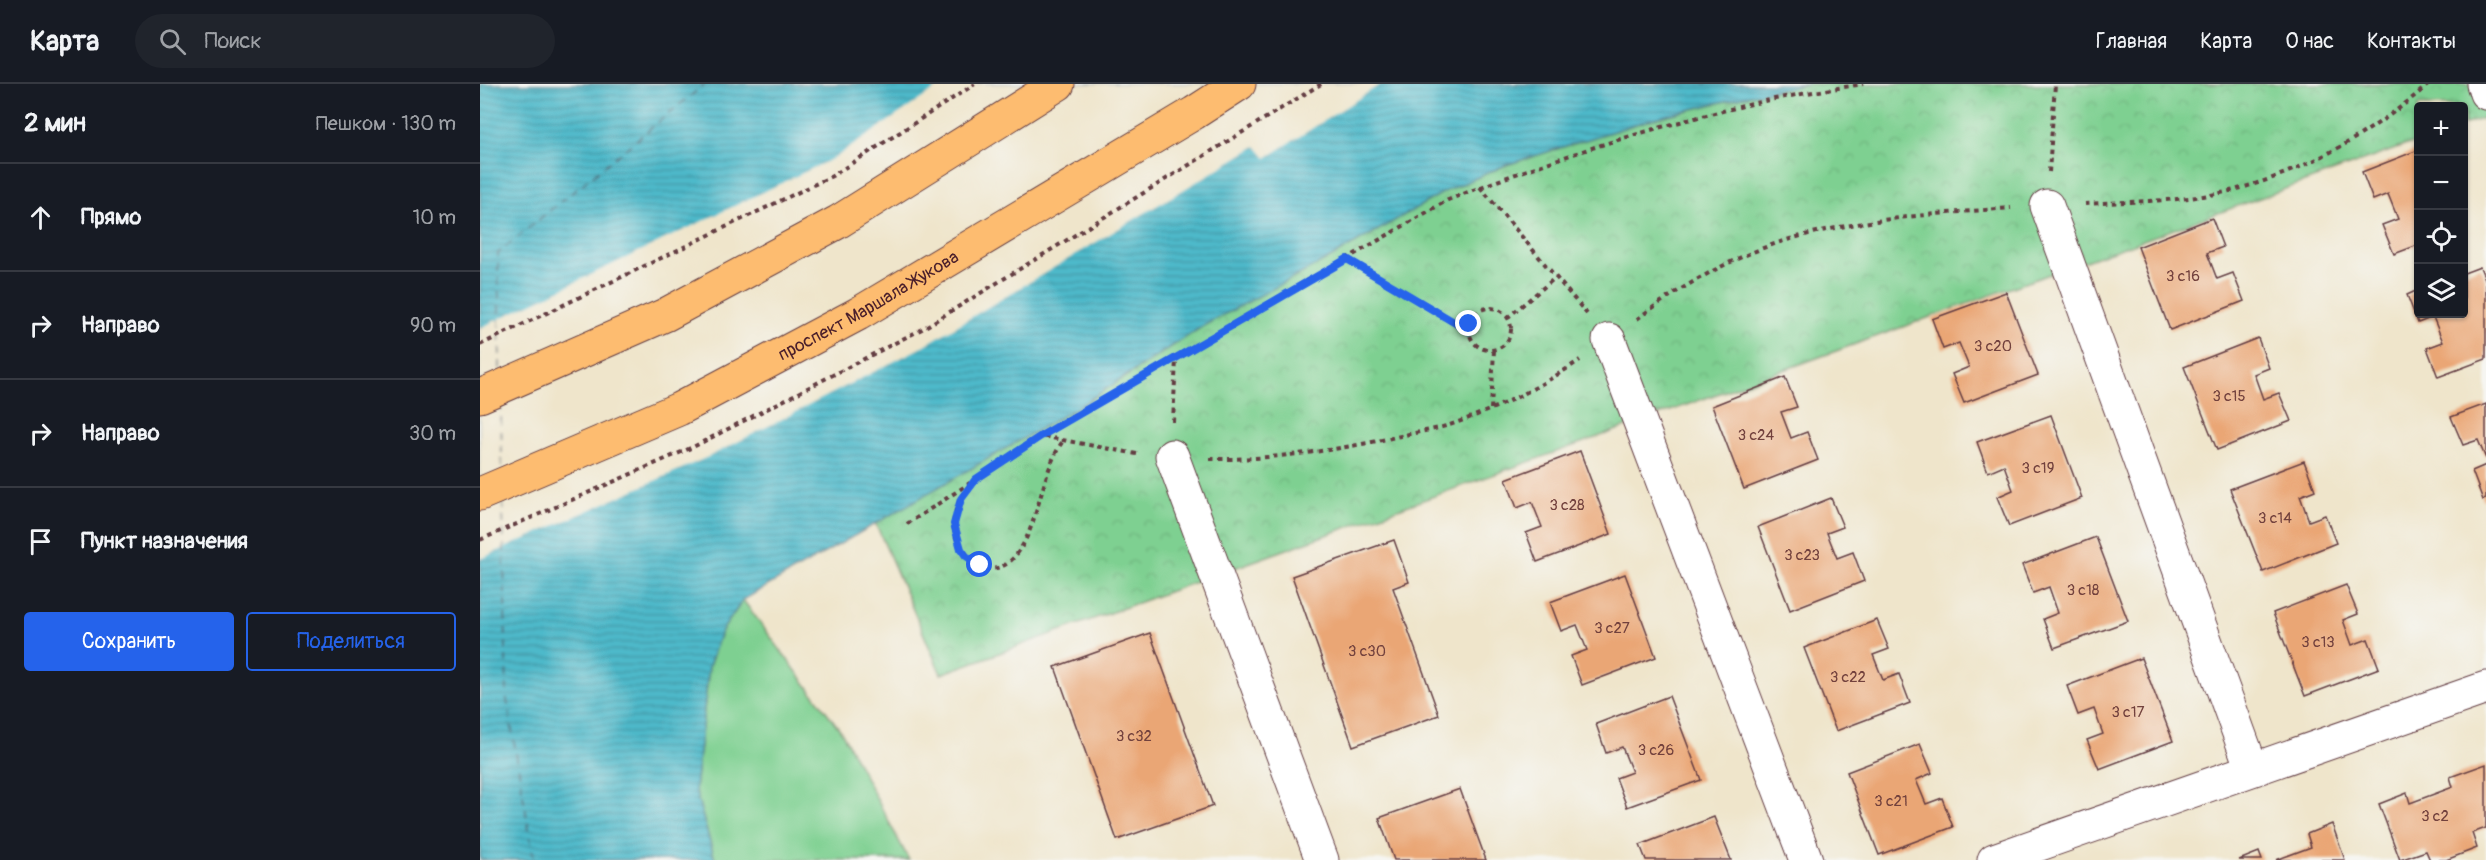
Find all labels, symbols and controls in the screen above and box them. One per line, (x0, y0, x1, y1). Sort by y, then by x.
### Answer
search box (135, 14, 555, 68)
text: Карта (30, 24, 99, 59)
icon: search (156, 25, 189, 58)
text: Поиск (204, 27, 262, 55)
text: Главная (2096, 28, 2167, 55)
text: Карта (2200, 28, 2252, 55)
text: О нас (2285, 28, 2334, 55)
text: Контакты (2367, 28, 2456, 55)
map controls (2414, 102, 2468, 318)
button: + (2414, 102, 2468, 156)
text: 2 мин (24, 107, 86, 139)
text: Пешком · 130 m (316, 111, 456, 136)
button: − (2414, 156, 2468, 210)
icon: ahead (24, 201, 57, 234)
text: Прямо (81, 203, 141, 231)
text: 10 m (412, 205, 456, 230)
button: locate (2414, 210, 2468, 264)
street label: проспект Маршала Жукова (774, 245, 963, 366)
button: layers (2414, 264, 2468, 318)
house number: 3 с16 (2166, 267, 2200, 286)
icon: right (24, 309, 57, 342)
route end (1455, 310, 1481, 336)
text: Направо (81, 311, 160, 339)
text: 90 m (410, 313, 456, 338)
house number: 3 с20 (1974, 337, 2012, 356)
house number: 3 с15 (2212, 387, 2246, 406)
icon: right (24, 417, 57, 450)
text: Направо (81, 419, 160, 447)
text: 30 m (409, 421, 456, 446)
house number: 3 с24 (1738, 426, 1774, 445)
house number: 3 с19 (2022, 459, 2054, 478)
house number: 3 с28 (1549, 496, 1585, 515)
house number: 3 с14 (2258, 509, 2292, 528)
icon: arrive (24, 525, 57, 558)
text: Пункт назначения (81, 527, 248, 555)
house number: 3 с23 (1784, 546, 1820, 565)
route start (966, 551, 992, 577)
house number: 3 с18 (2067, 581, 2100, 600)
button: Сохранить (24, 612, 234, 671)
button: Поделиться (246, 612, 456, 671)
house number: 3 с27 (1594, 619, 1630, 638)
house number: 3 с13 (2301, 633, 2335, 652)
house number: 3 с30 (1348, 642, 1386, 661)
house number: 3 с22 (1830, 668, 1866, 687)
house number: 3 с17 (2111, 703, 2145, 722)
house number: 3 с32 (1116, 727, 1152, 746)
house number: 3 с26 (1638, 741, 1674, 760)
house number: 3 с21 (1874, 792, 1908, 811)
house number: 3 с2 (2421, 807, 2449, 826)

